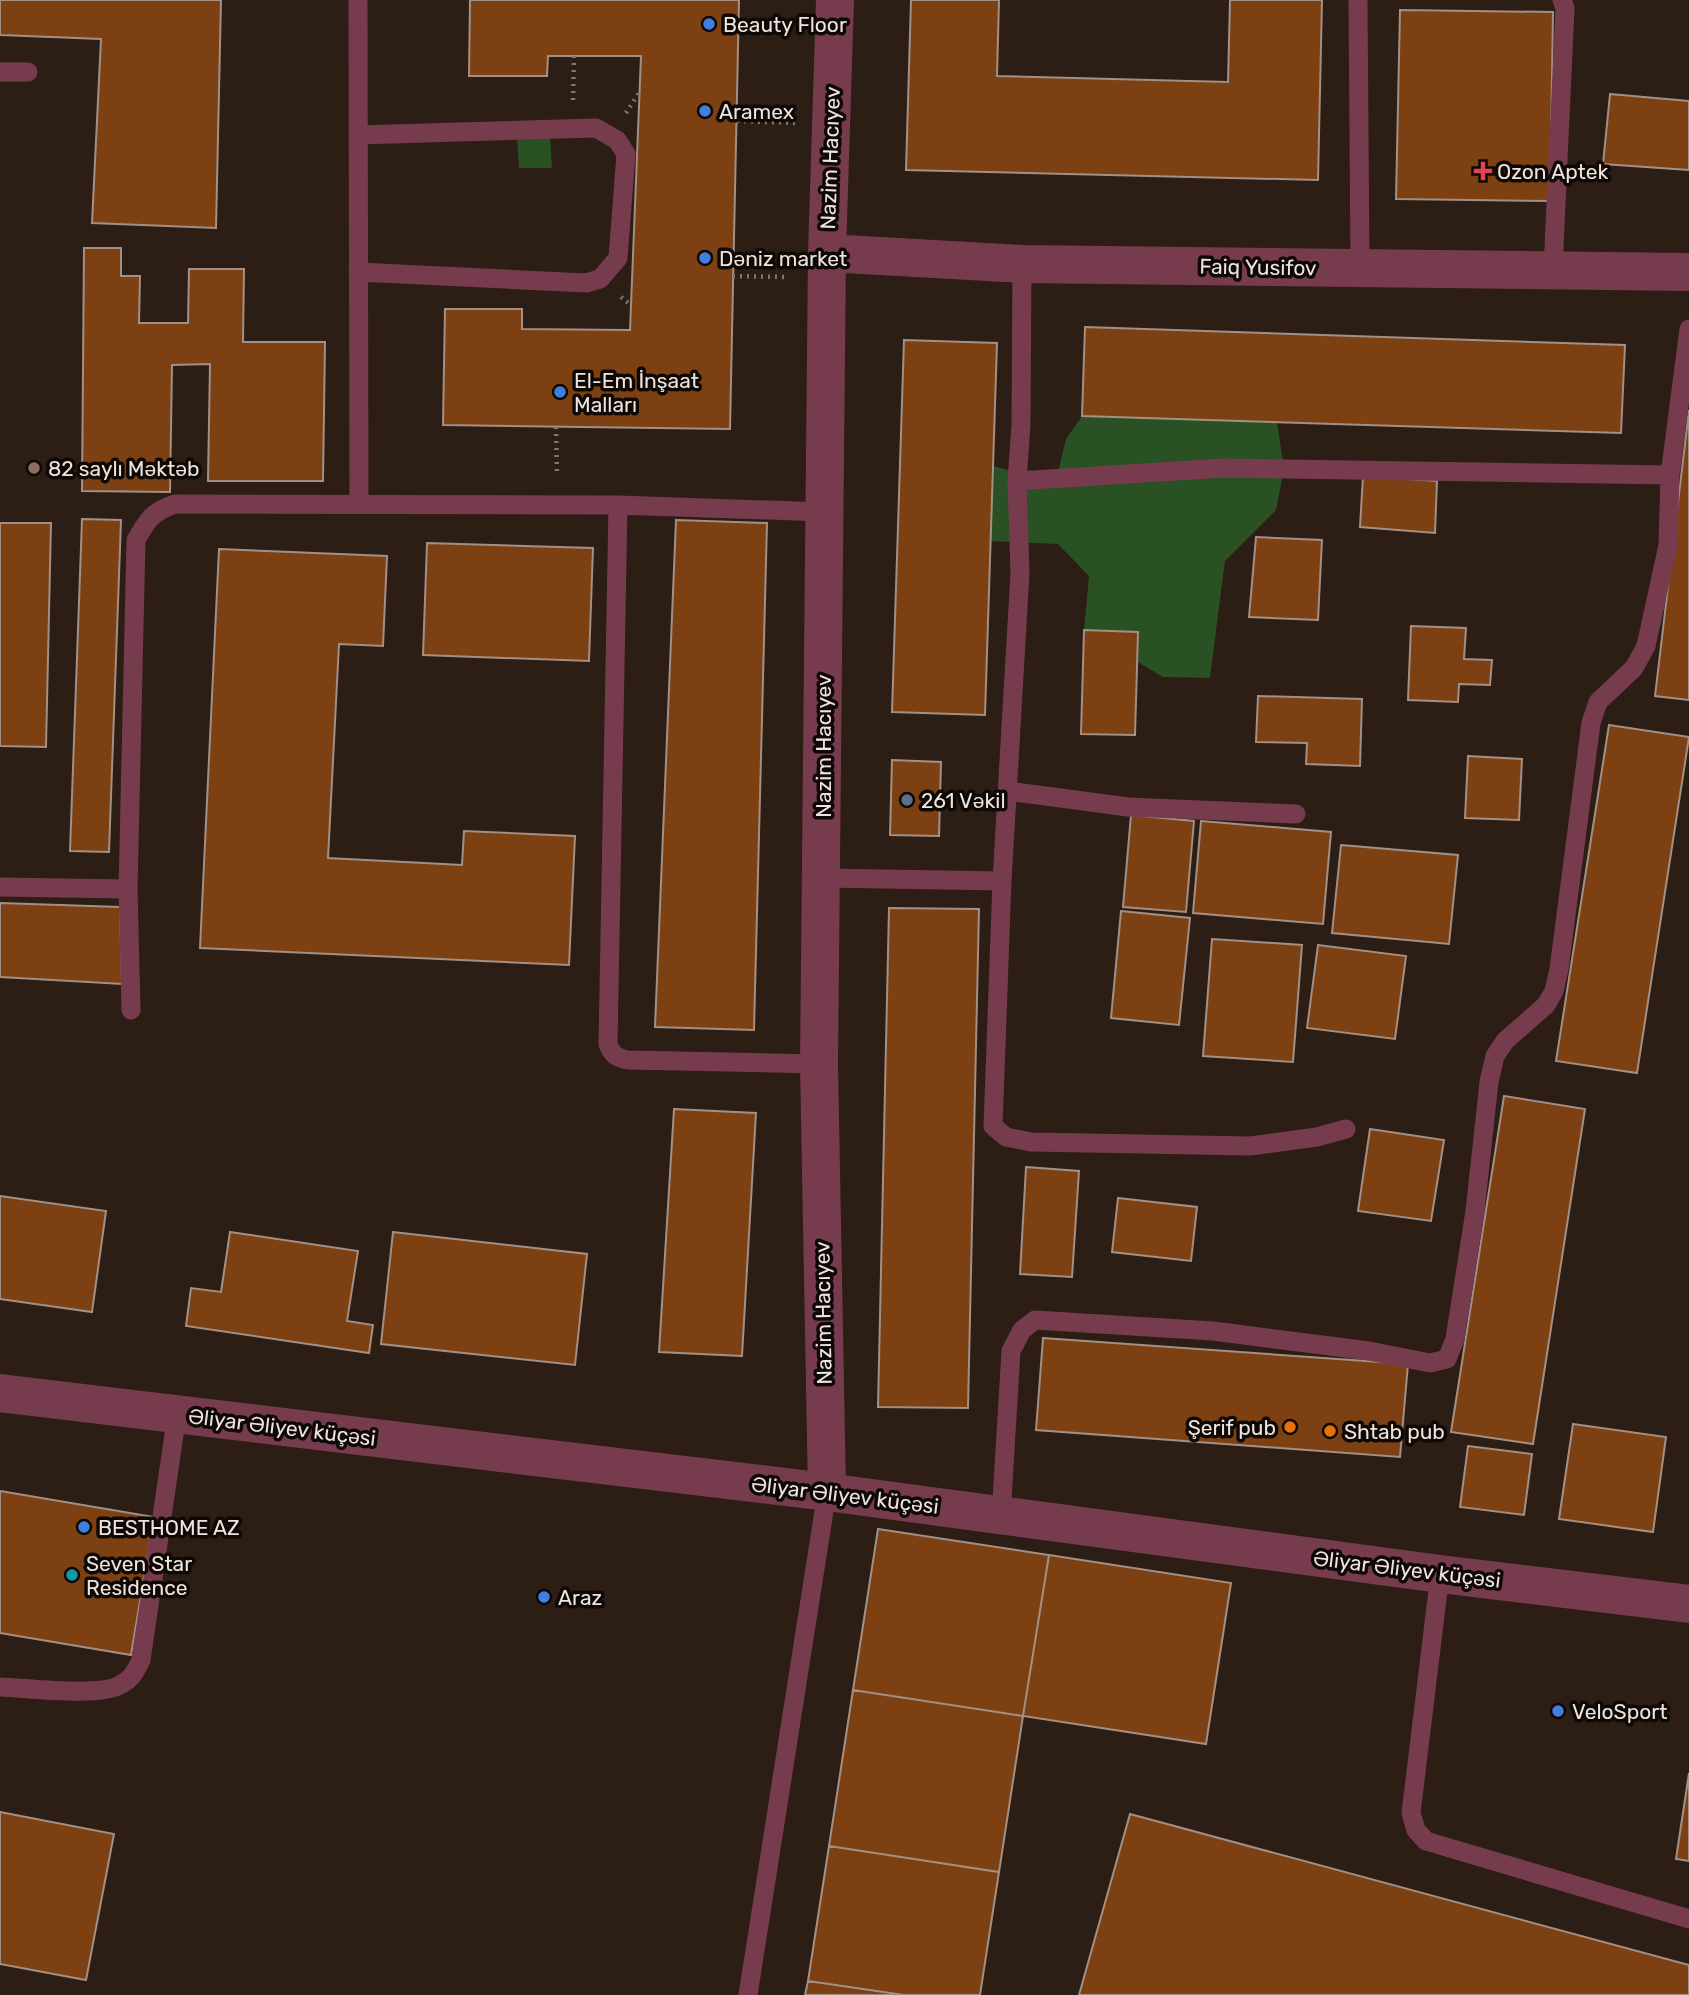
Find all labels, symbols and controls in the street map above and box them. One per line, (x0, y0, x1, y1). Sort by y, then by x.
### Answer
place label: Beauty Floor (723, 12, 847, 37)
marker: Beauty Floor (701, 16, 717, 32)
street label: Nazim Hacıyev (815, 86, 845, 230)
place label: Aramex (719, 99, 794, 124)
marker: Aramex (697, 103, 713, 119)
place label: Ozon Aptek (1497, 159, 1609, 184)
marker: Ozon Aptek (1475, 163, 1491, 179)
place label: Dəniz market (719, 246, 847, 271)
marker: Dəniz market (697, 250, 713, 266)
street label: Faiq Yusifov (1199, 253, 1317, 281)
place label: El-Em İnşaat Malları (574, 368, 699, 417)
marker: El-Em İnşaat Malları (552, 384, 568, 400)
place label: 82 saylı Məktəb (48, 456, 199, 481)
marker: 82 saylı Məktəb (26, 460, 42, 476)
street label: Nazim Hacıyev (811, 674, 836, 818)
place label: 261 Vəkil (921, 788, 1006, 813)
marker: 261 Vəkil (899, 792, 915, 808)
street label: Nazim Hacıyev (809, 1241, 837, 1385)
street label: Əliyar Əliyev küçəsi (187, 1403, 377, 1451)
place label: Şerif pub (1188, 1415, 1276, 1440)
marker: Şerif pub (1282, 1419, 1298, 1435)
place label: Shtab pub (1344, 1419, 1445, 1444)
marker: Shtab pub (1322, 1423, 1338, 1439)
street label: Əliyar Əliyev küçəsi (750, 1471, 940, 1519)
place label: BESTHOME AZ (98, 1515, 240, 1540)
marker: BESTHOME AZ (76, 1519, 92, 1535)
street label: Əliyar Əliyev küçəsi (1312, 1545, 1502, 1593)
place label: Seven Star Residence (86, 1551, 192, 1600)
marker: Seven Star Residence (64, 1567, 80, 1583)
place label: Araz (558, 1585, 602, 1610)
marker: Araz (536, 1589, 552, 1605)
place label: VeloSport (1572, 1699, 1667, 1724)
marker: VeloSport (1550, 1703, 1566, 1719)

